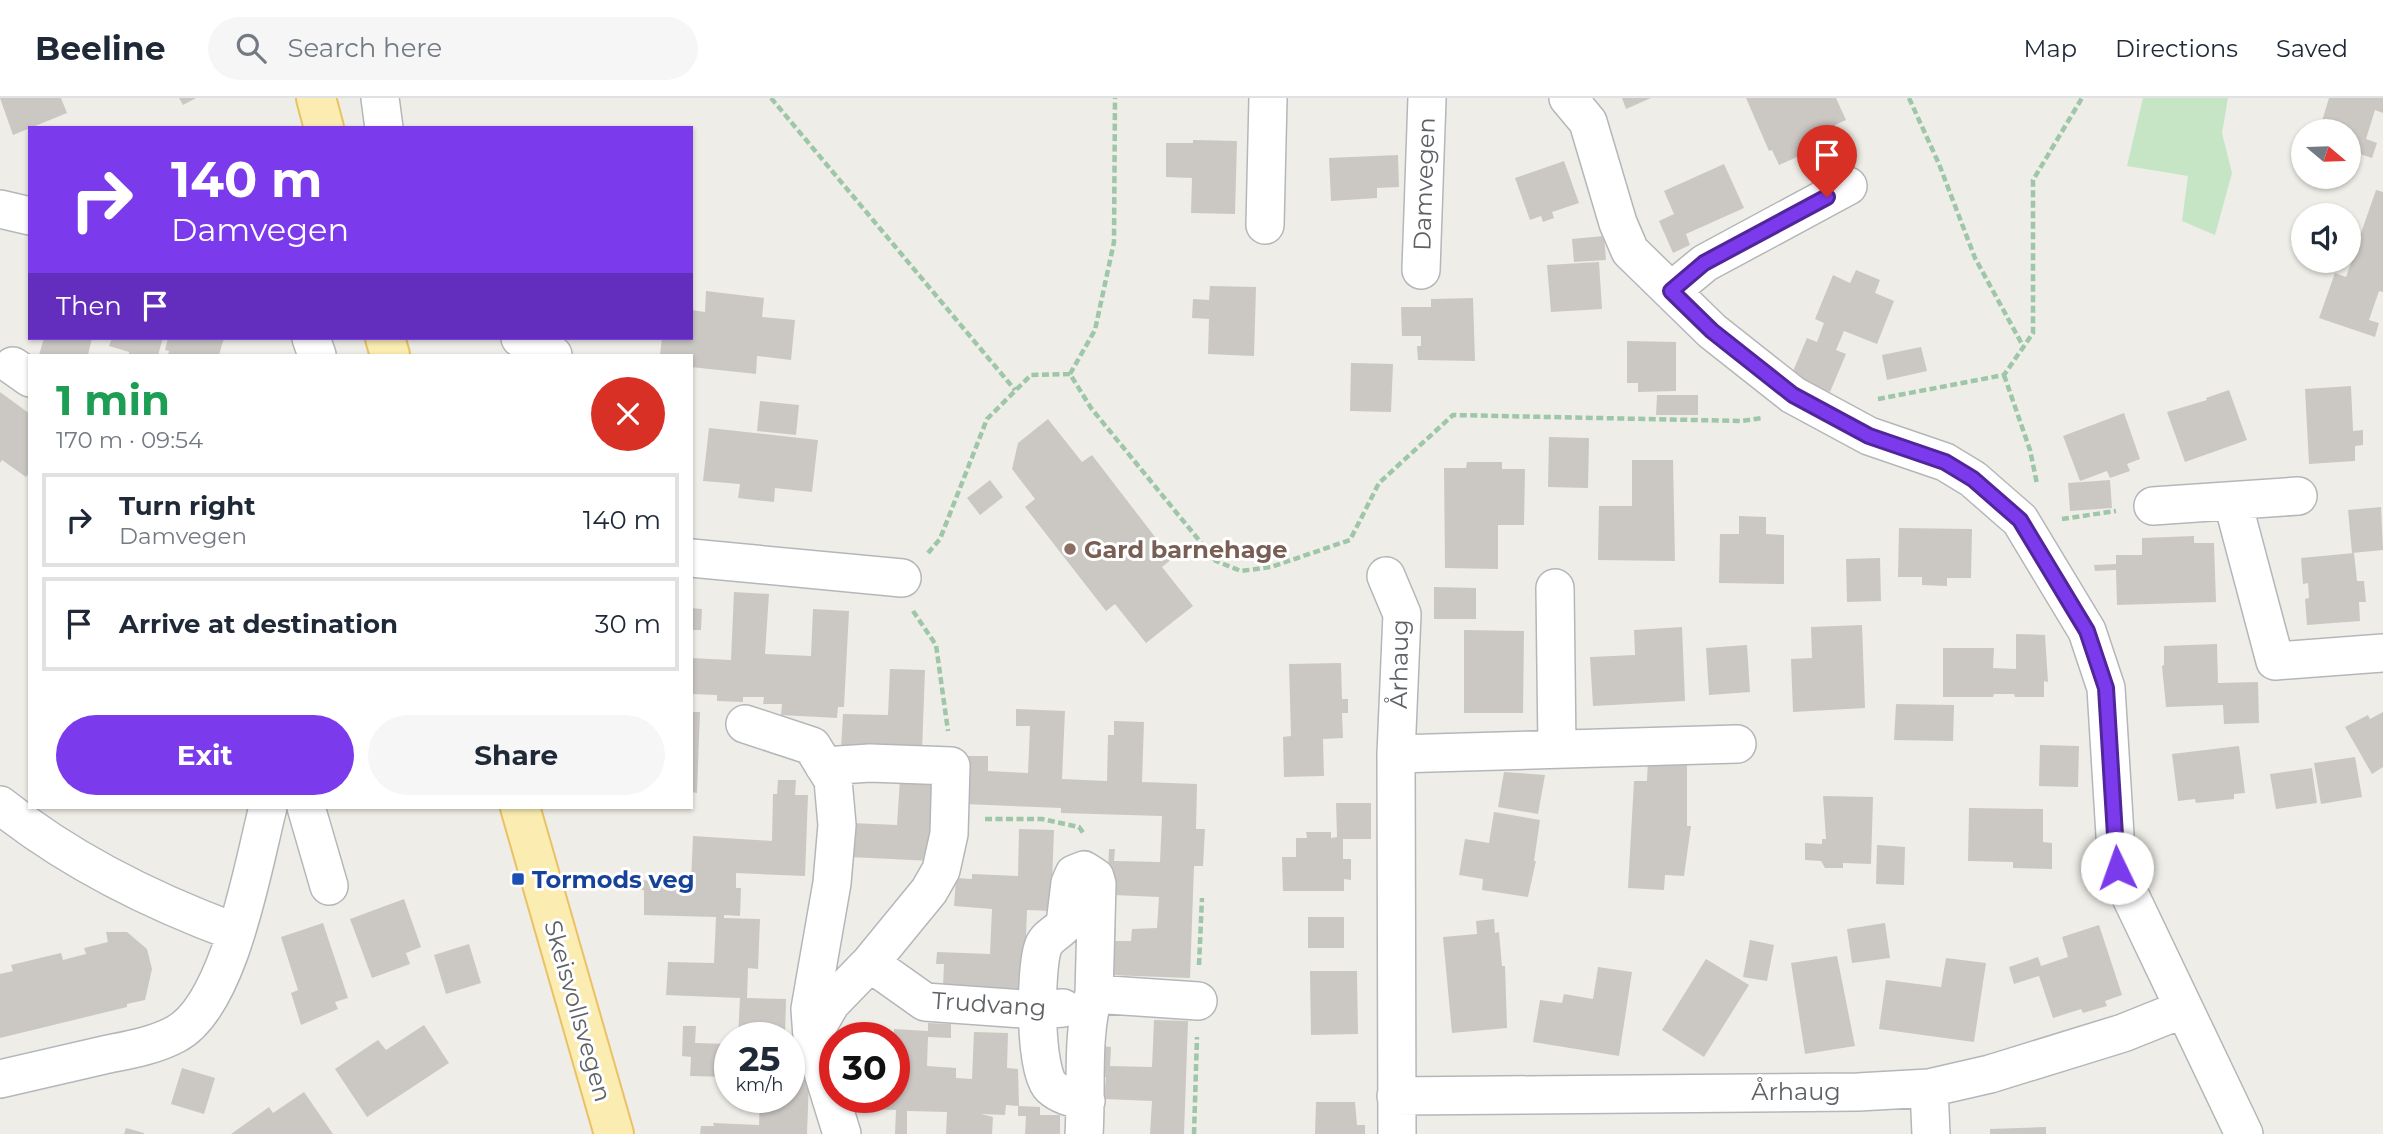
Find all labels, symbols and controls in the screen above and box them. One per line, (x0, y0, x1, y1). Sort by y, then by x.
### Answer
search box (208, 17, 698, 80)
text: Beeline (35, 28, 166, 68)
icon: search (232, 29, 270, 67)
text: Search here (288, 32, 442, 64)
text: Map (2024, 34, 2077, 63)
text: Directions (2115, 34, 2238, 63)
text: Saved (2276, 34, 2348, 63)
street label: Damvegen (1407, 117, 1441, 251)
north arrow (2291, 119, 2361, 189)
map controls (2291, 119, 2361, 273)
pin (1797, 125, 1857, 197)
icon: arrive (1808, 136, 1846, 174)
text: 140 m (171, 150, 323, 209)
icon: right (56, 154, 147, 245)
button: sound (2291, 203, 2361, 273)
text: Damvegen (171, 210, 349, 249)
icon: arrive (136, 287, 174, 325)
text: Then (56, 290, 122, 322)
text: 1 min (56, 374, 170, 426)
button: close (591, 377, 665, 451)
text: 170 m · 09:54 (56, 426, 203, 454)
text: Turn right (119, 490, 255, 522)
icon: right (60, 501, 98, 539)
text: 140 m (583, 504, 661, 536)
text: Damvegen (119, 522, 247, 550)
place label: Gard barnehage (1084, 535, 1288, 564)
marker: Gard barnehage (1062, 541, 1078, 557)
icon: arrive (60, 605, 98, 643)
text: Arrive at destination (119, 608, 398, 640)
text: 30 m (595, 608, 661, 640)
street label: Århaug (1384, 619, 1414, 709)
button: Exit (56, 715, 354, 795)
button: Share (368, 715, 665, 795)
position arrow (2080, 831, 2154, 905)
place label: Tormods veg (532, 865, 695, 894)
marker: Tormods veg (510, 871, 526, 887)
street label: Skeisvollsvegen (538, 917, 618, 1105)
street label: Trudvang (931, 986, 1047, 1022)
speed limit sign: 30 (819, 1022, 910, 1113)
text: 25 (739, 1037, 780, 1080)
text: km/h (735, 1074, 784, 1096)
street label: Århaug (1751, 1077, 1841, 1106)

